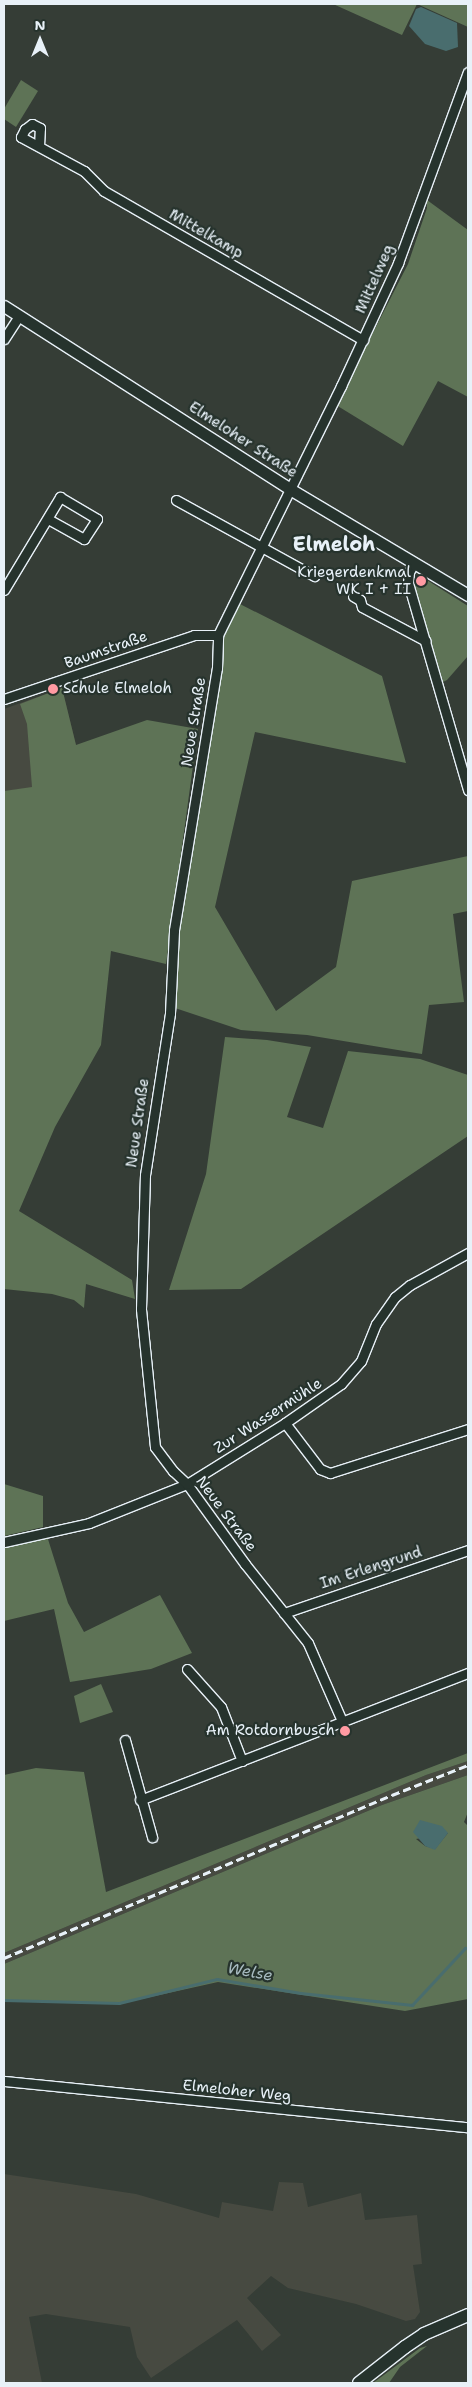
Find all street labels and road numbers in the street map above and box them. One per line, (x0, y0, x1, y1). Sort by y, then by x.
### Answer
street label: Mittelkamp (166, 206, 246, 262)
street label: Mittelweg (352, 242, 398, 316)
street label: Elmeloher Straße (185, 398, 301, 482)
street label: Baumstraße (62, 627, 150, 673)
street label: Neue Straße (178, 676, 210, 768)
street label: Neue Straße (123, 1077, 153, 1169)
street label: Zur Wassermühle (211, 1374, 325, 1458)
street label: Neue Straße (192, 1473, 260, 1555)
street label: Im Erlengrund (318, 1543, 424, 1593)
street label: Elmeloher Weg (182, 2076, 292, 2106)

